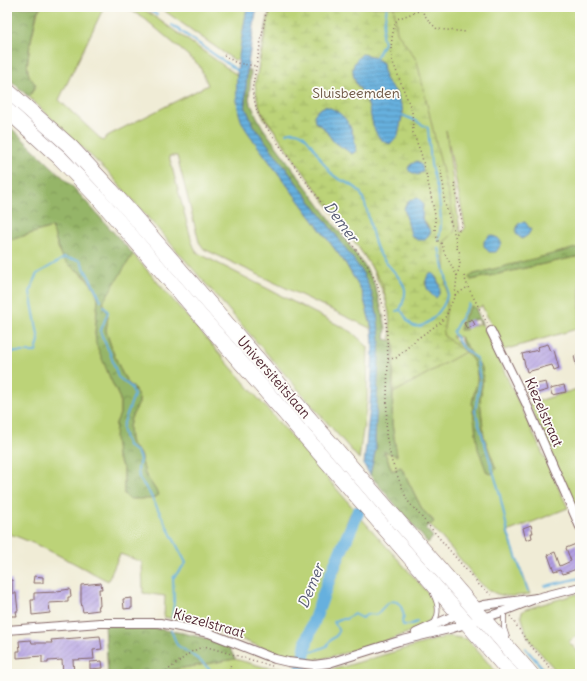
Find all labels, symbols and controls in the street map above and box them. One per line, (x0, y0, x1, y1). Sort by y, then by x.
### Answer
park label: Sluisbeemden (312, 84, 400, 102)
water label: Demer (320, 198, 364, 247)
street label: Universiteitslaan (233, 332, 315, 422)
street label: Kiezelstraat (521, 375, 567, 450)
water label: Demer (293, 559, 329, 611)
street label: Kiezelstraat (171, 604, 247, 642)

